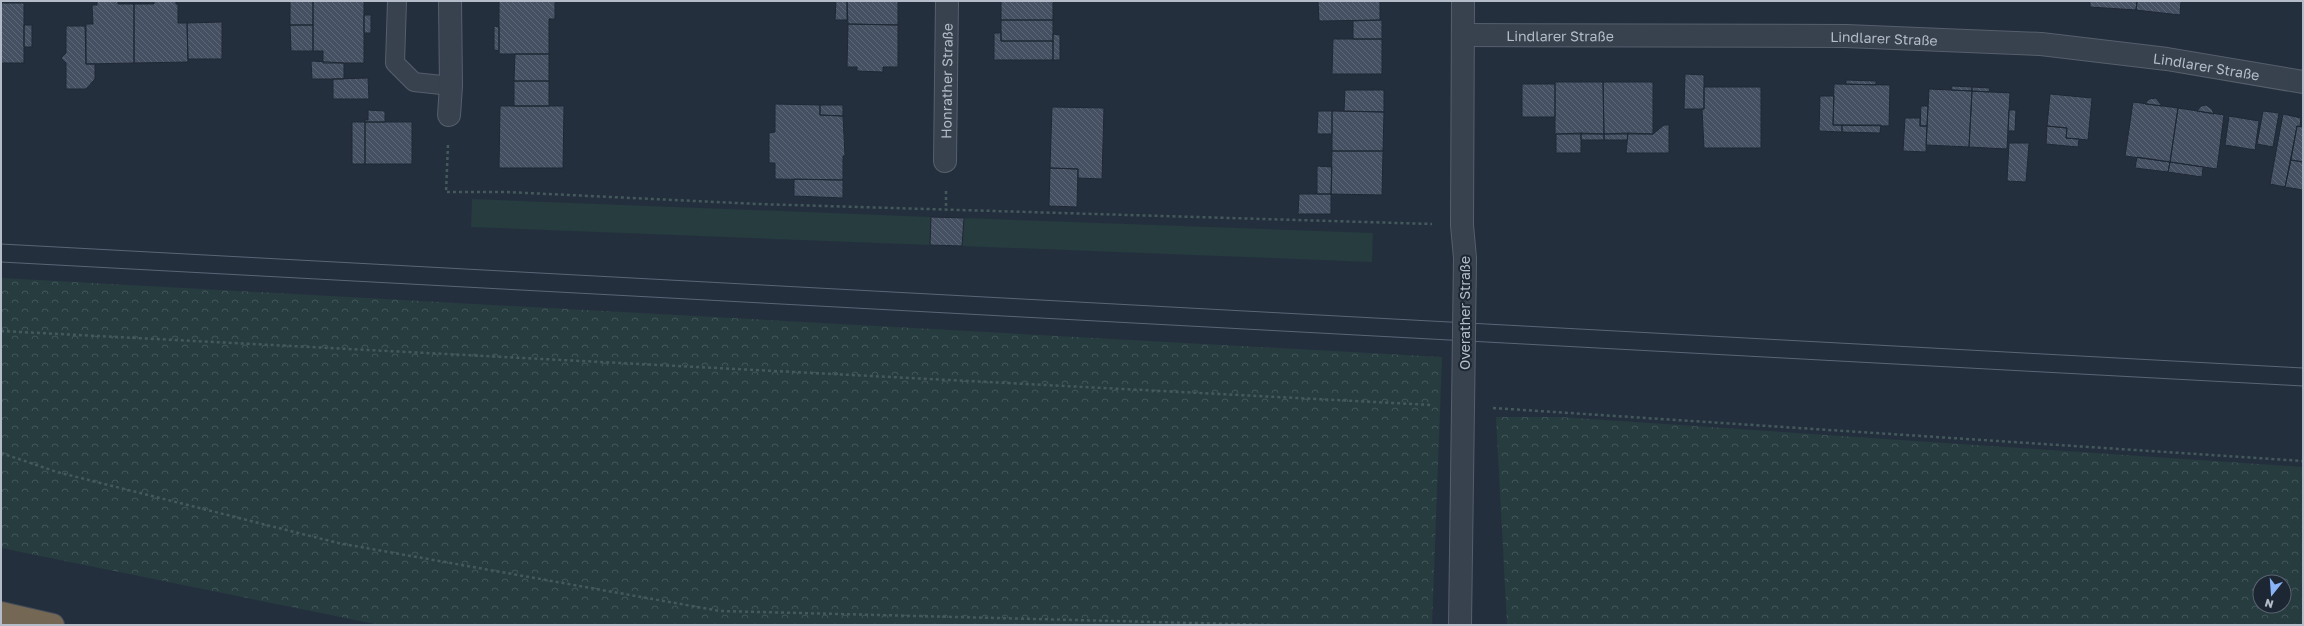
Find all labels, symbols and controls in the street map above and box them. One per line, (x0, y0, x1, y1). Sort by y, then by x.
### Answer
street label: Honrather Straße (937, 23, 955, 139)
street label: Lindlarer Straße (1506, 27, 1614, 44)
street label: Lindlarer Straße (1830, 27, 1938, 48)
street label: Lindlarer Straße (2152, 49, 2261, 83)
street label: Overather Straße (1456, 256, 1473, 370)
north arrow (2252, 574, 2292, 614)
text: N (2263, 597, 2275, 611)

